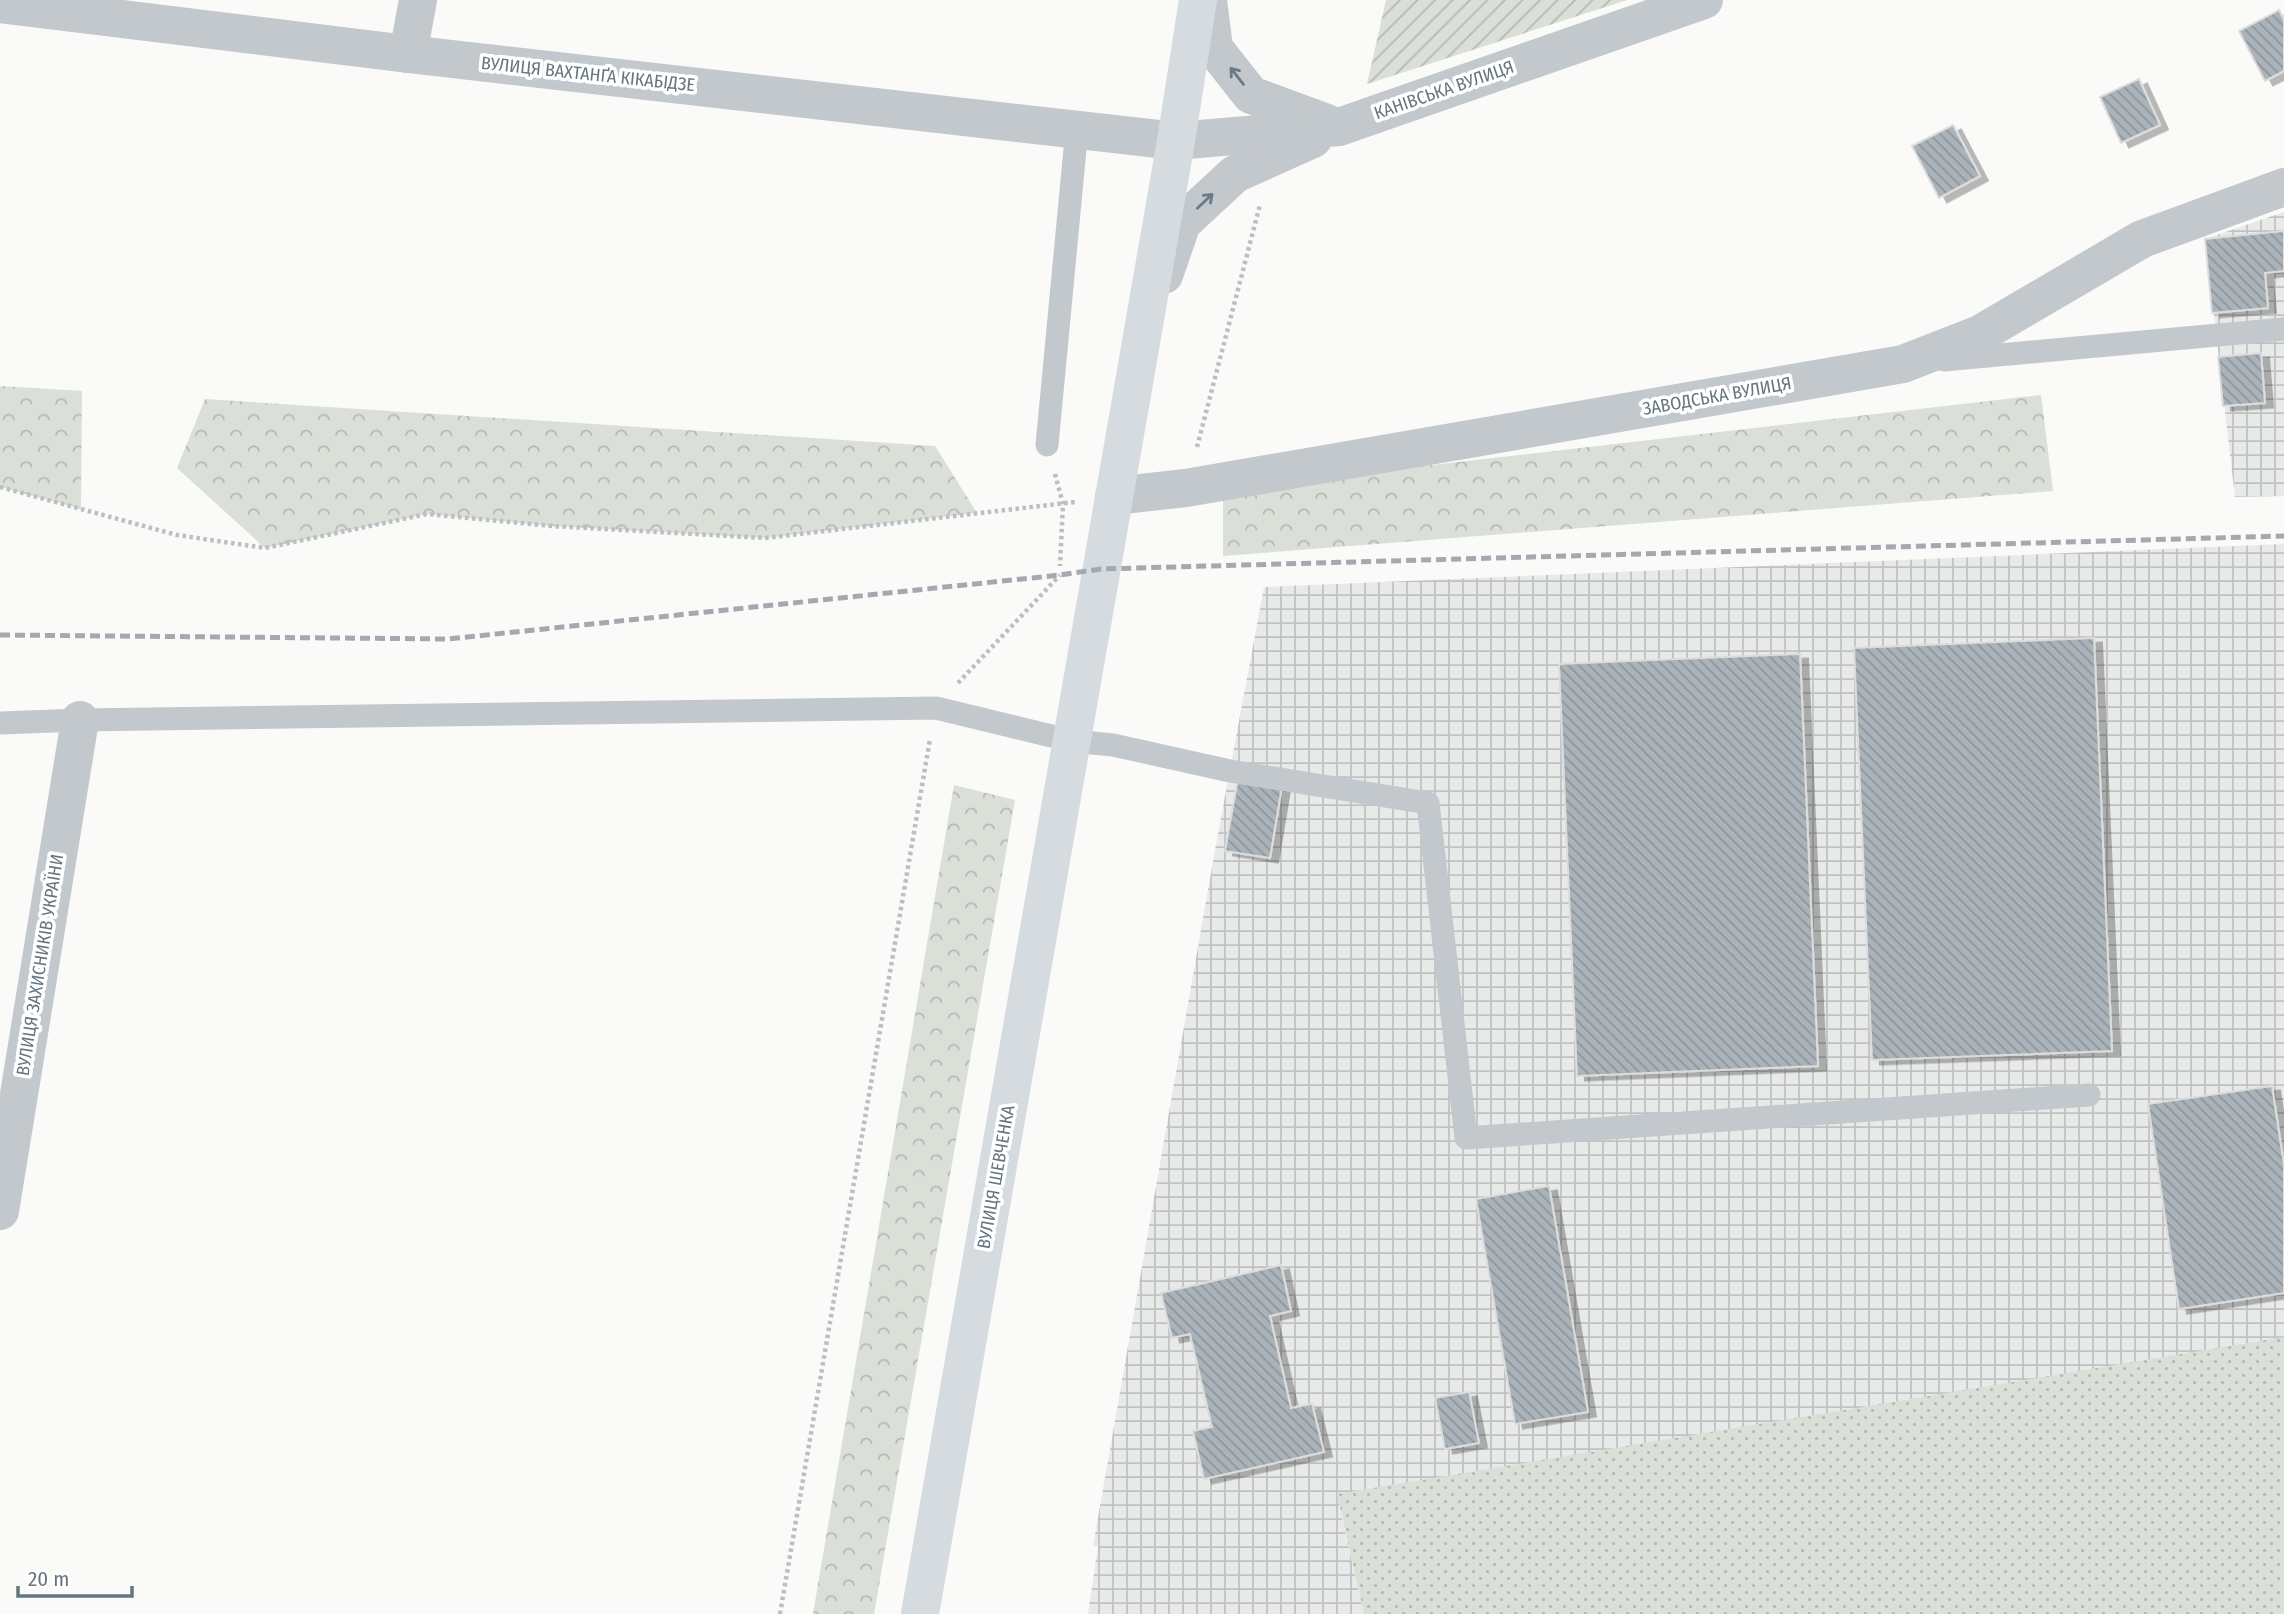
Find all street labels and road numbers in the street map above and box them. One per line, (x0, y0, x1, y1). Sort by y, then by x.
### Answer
street label: ВУЛИЦЯ ВАХТАНҐА КІКАБІДЗЕ (480, 52, 696, 96)
street label: КАНІВСЬКА ВУЛИЦЯ (1371, 56, 1517, 124)
street label: ЗАВОДСЬКА ВУЛИЦЯ (1641, 372, 1793, 420)
street label: ВУЛИЦЯ ЗАХИСНИКІВ УКРАЇНИ (12, 853, 68, 1077)
street label: ВУЛИЦЯ ШЕВЧЕНКА (973, 1103, 1020, 1251)

